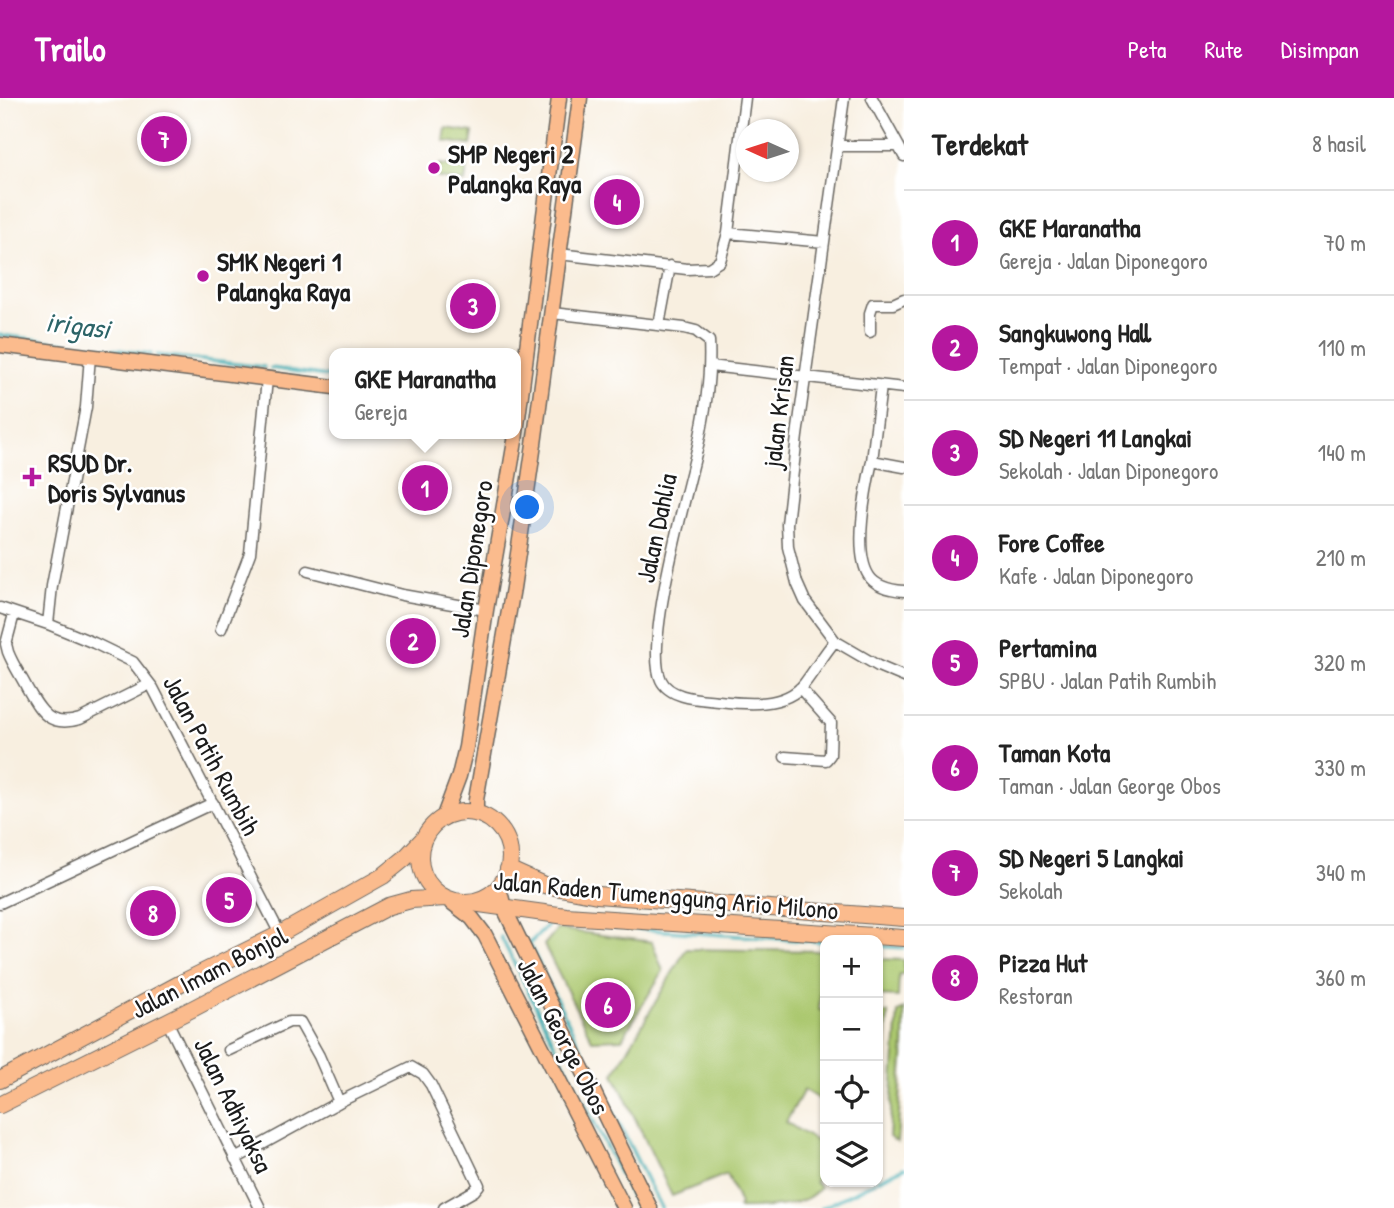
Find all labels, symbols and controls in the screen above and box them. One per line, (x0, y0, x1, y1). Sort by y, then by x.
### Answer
text: Trailo (35, 27, 106, 71)
text: Peta (1128, 33, 1166, 65)
text: Rute (1204, 33, 1243, 65)
text: Disimpan (1281, 33, 1359, 65)
pin: 7 (141, 113, 187, 165)
north arrow (736, 119, 799, 182)
text: Terdekat (932, 124, 1028, 164)
text: 8 hasil (1312, 128, 1366, 159)
place label: SMP Negeri 2 Palangka Raya (448, 136, 582, 202)
marker: SMP Negeri 2 Palangka Raya (426, 160, 442, 176)
pin: 4 (594, 176, 640, 228)
text: GKE Maranatha (999, 210, 1140, 245)
text: 1 (951, 227, 959, 258)
text: 70 m (1323, 227, 1366, 258)
place label: SMK Negeri 1 Palangka Raya (217, 244, 351, 310)
text: Gereja · Jalan Diponegoro (999, 245, 1208, 276)
marker: SMK Negeri 1 Palangka Raya (195, 268, 211, 284)
pin: 3 (450, 280, 496, 332)
water label: irigasi (44, 302, 115, 348)
text: Sangkuwong Hall (999, 315, 1151, 350)
text: 2 (950, 332, 960, 363)
text: 110 m (1318, 332, 1366, 363)
popup (329, 348, 521, 439)
text: Tempat · Jalan Diponegoro (999, 350, 1217, 381)
street label: jalan Krisan (753, 353, 802, 472)
text: GKE Maranatha (354, 361, 496, 396)
text: Gereja (354, 396, 407, 427)
text: SD Negeri 11 Langkai (999, 420, 1192, 455)
text: 3 (950, 437, 960, 468)
text: 140 m (1318, 437, 1366, 468)
place label: RSUD Dr. Doris Sylvanus (48, 445, 185, 511)
text: Sekolah · Jalan Diponegoro (999, 455, 1218, 486)
pin: 1 (402, 462, 448, 514)
marker: RSUD Dr. Doris Sylvanus (22, 467, 42, 487)
street label: Jalan Dahlia (627, 470, 685, 586)
street label: Jalan Diponegoro (441, 478, 501, 640)
your location (510, 490, 544, 524)
text: Fore Coffee (999, 525, 1105, 560)
text: 4 (951, 542, 959, 573)
text: 210 m (1316, 542, 1366, 573)
text: Kafe · Jalan Diponegoro (999, 560, 1193, 591)
pin: 2 (390, 615, 436, 667)
text: Pertamina (999, 630, 1096, 665)
text: 5 (950, 647, 960, 678)
text: 320 m (1314, 647, 1366, 678)
text: SPBU · Jalan Patih Rumbih (999, 665, 1216, 696)
street label: Jalan Patih Rumbih (155, 669, 269, 841)
text: Taman Kota (999, 735, 1110, 770)
text: 6 (950, 752, 960, 783)
text: 330 m (1314, 752, 1366, 783)
text: Taman · Jalan George Obos (999, 770, 1221, 801)
text: SD Negeri 5 Langkai (999, 840, 1184, 875)
text: 7 (949, 857, 961, 888)
text: 340 m (1316, 857, 1366, 888)
street label: Jalan Raden Tumenggung Ario Milono (492, 862, 840, 928)
pin: 5 (206, 874, 252, 926)
text: Sekolah (999, 875, 1062, 906)
pin: 8 (130, 887, 176, 939)
street label: Jalan Imam Bonjol (125, 918, 293, 1026)
map controls (820, 935, 883, 1187)
button: + (820, 935, 883, 998)
text: Pizza Hut (999, 945, 1087, 980)
street label: Jalan George Obos (509, 952, 619, 1120)
text: 8 (950, 962, 960, 993)
text: 360 m (1315, 962, 1366, 993)
pin: 6 (585, 979, 631, 1031)
text: Restoran (999, 980, 1073, 1011)
button: − (820, 998, 883, 1061)
street label: Jalan Adhiyaksa (186, 1032, 282, 1178)
button: locate (820, 1061, 883, 1124)
button: layers (820, 1124, 883, 1187)

